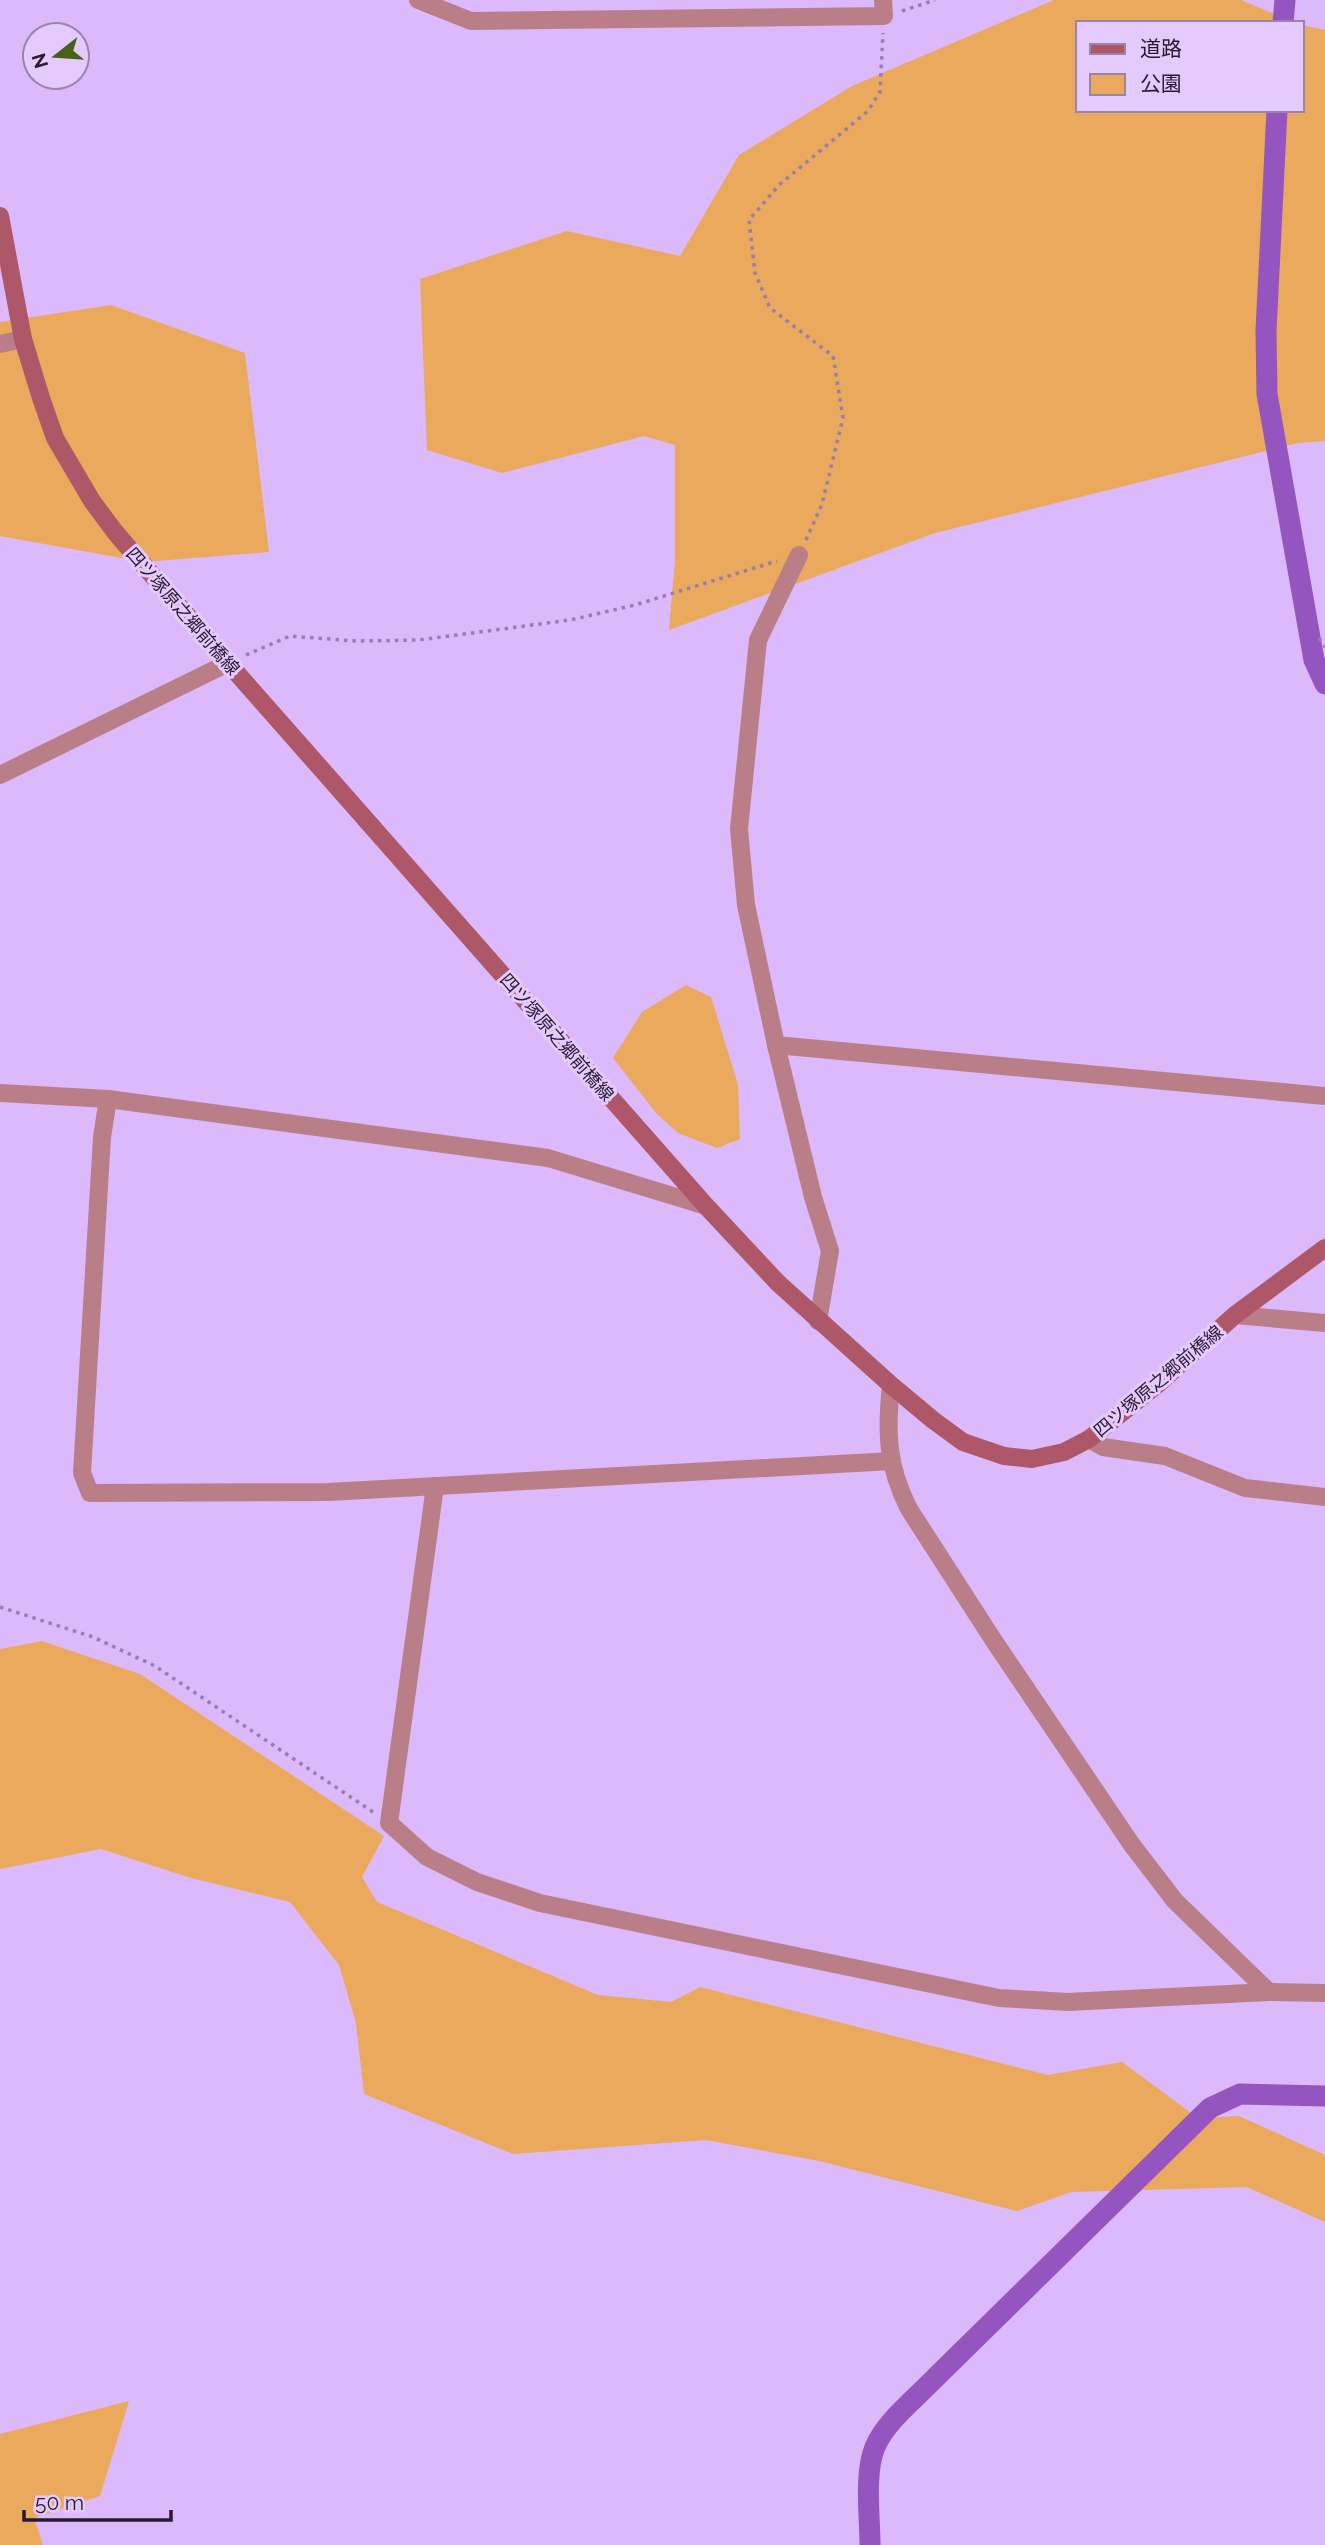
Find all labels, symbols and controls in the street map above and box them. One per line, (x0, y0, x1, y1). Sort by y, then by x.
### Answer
north arrow (21, 21, 91, 91)
legend (1076, 21, 1304, 112)
text: 道路 (1140, 36, 1182, 61)
text: N (27, 51, 52, 71)
text: 公園 (1140, 71, 1182, 96)
street label: 四ツ塚原之郷前橋線 (122, 543, 244, 679)
street label: 四ツ塚原之郷前橋線 (496, 969, 618, 1105)
street label: 四ツ塚原之郷前橋線 (1089, 1321, 1227, 1441)
scale bar (24, 2478, 172, 2522)
text: 50 m (35, 2490, 84, 2515)

